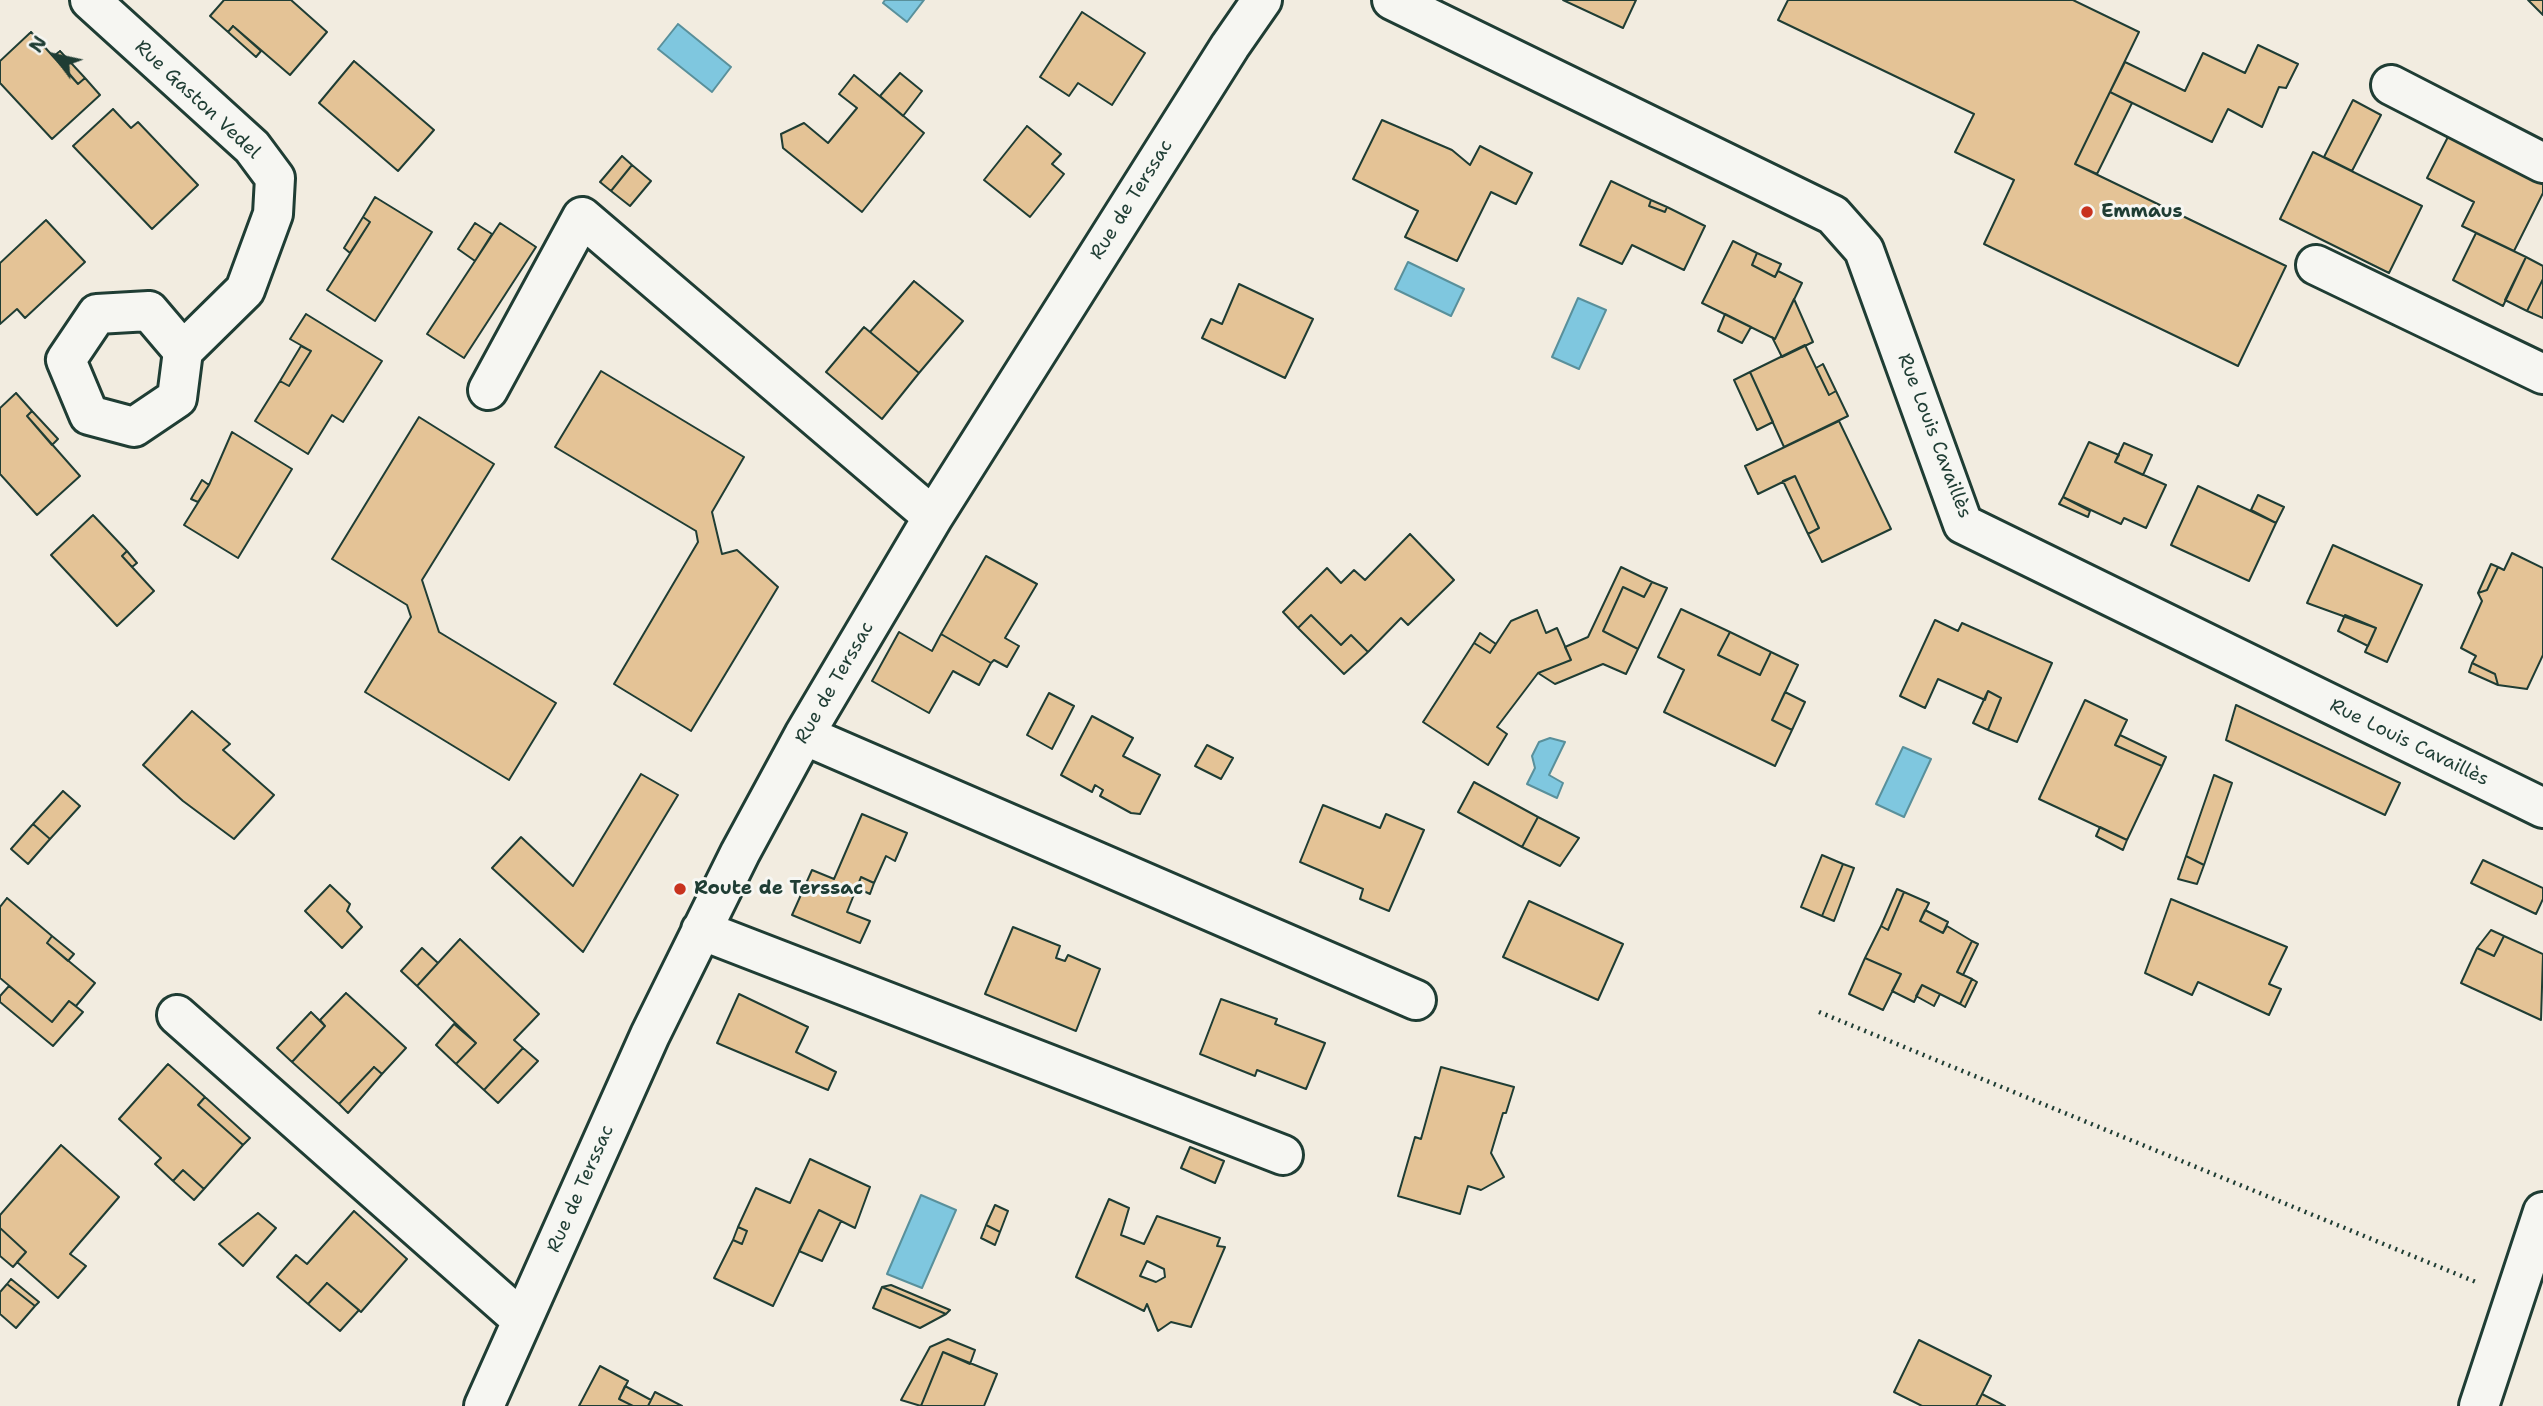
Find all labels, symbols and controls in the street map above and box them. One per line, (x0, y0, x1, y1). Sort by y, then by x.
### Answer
north arrow (21, 21, 91, 91)
text: N (23, 31, 53, 57)
street label: Rue Gaston Vedel (129, 36, 265, 164)
street label: Rue de Terssac (1086, 136, 1178, 264)
place label: Emmaus (2101, 201, 2183, 223)
marker: Emmaus (2079, 204, 2095, 220)
street label: Rue Louis Cavaillès (1892, 351, 1976, 521)
street label: Rue de Terssac (791, 618, 879, 748)
street label: Rue Louis Cavaillès (2326, 695, 2492, 791)
place label: Route de Terssac (694, 878, 863, 900)
marker: Route de Terssac (672, 881, 688, 897)
street label: Rue de Terssac (543, 1122, 619, 1256)

